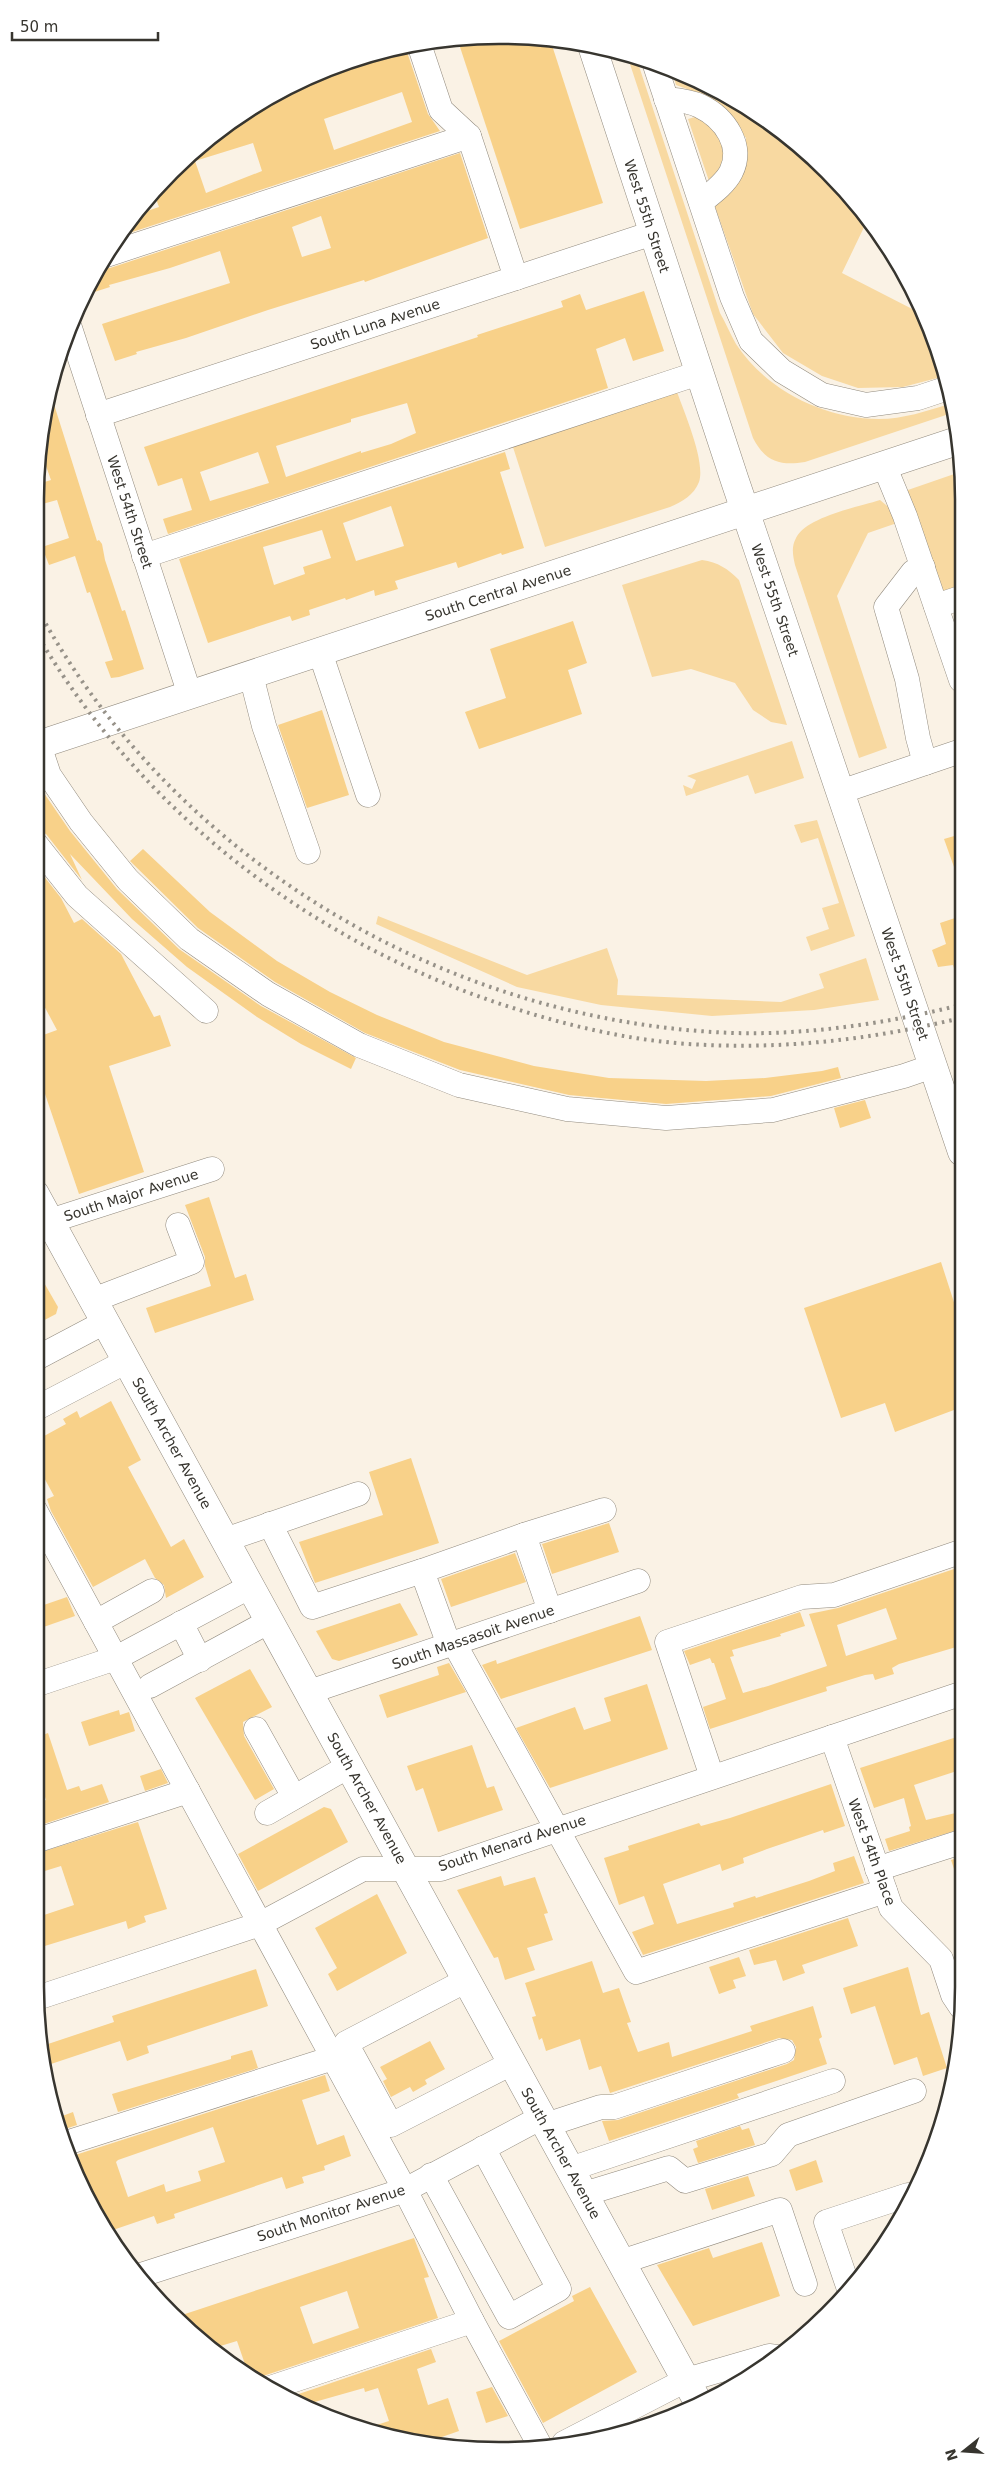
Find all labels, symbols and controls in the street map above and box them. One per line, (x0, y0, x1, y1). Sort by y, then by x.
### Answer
scale bar (12, 10, 159, 42)
text: 50 m (20, 18, 58, 36)
street label: West 55th Street (621, 157, 673, 275)
street label: South Luna Avenue (308, 295, 442, 353)
street label: West 54th Street (104, 453, 156, 571)
street label: West 55th Street (748, 542, 802, 659)
street label: South Central Avenue (423, 562, 573, 624)
street label: West 55th Street (878, 926, 932, 1043)
street label: South Major Avenue (62, 1166, 200, 1224)
street label: South Archer Avenue (129, 1375, 215, 1511)
street label: South Massasoit Avenue (390, 1602, 556, 1672)
street label: South Archer Avenue (324, 1730, 410, 1866)
street label: West 54th Place (845, 1796, 899, 1908)
street label: South Menard Avenue (436, 1812, 588, 1874)
street label: South Archer Avenue (518, 2085, 604, 2221)
street label: South Monitor Avenue (255, 2181, 407, 2245)
north arrow (939, 2426, 989, 2476)
text: N (942, 2447, 961, 2463)

